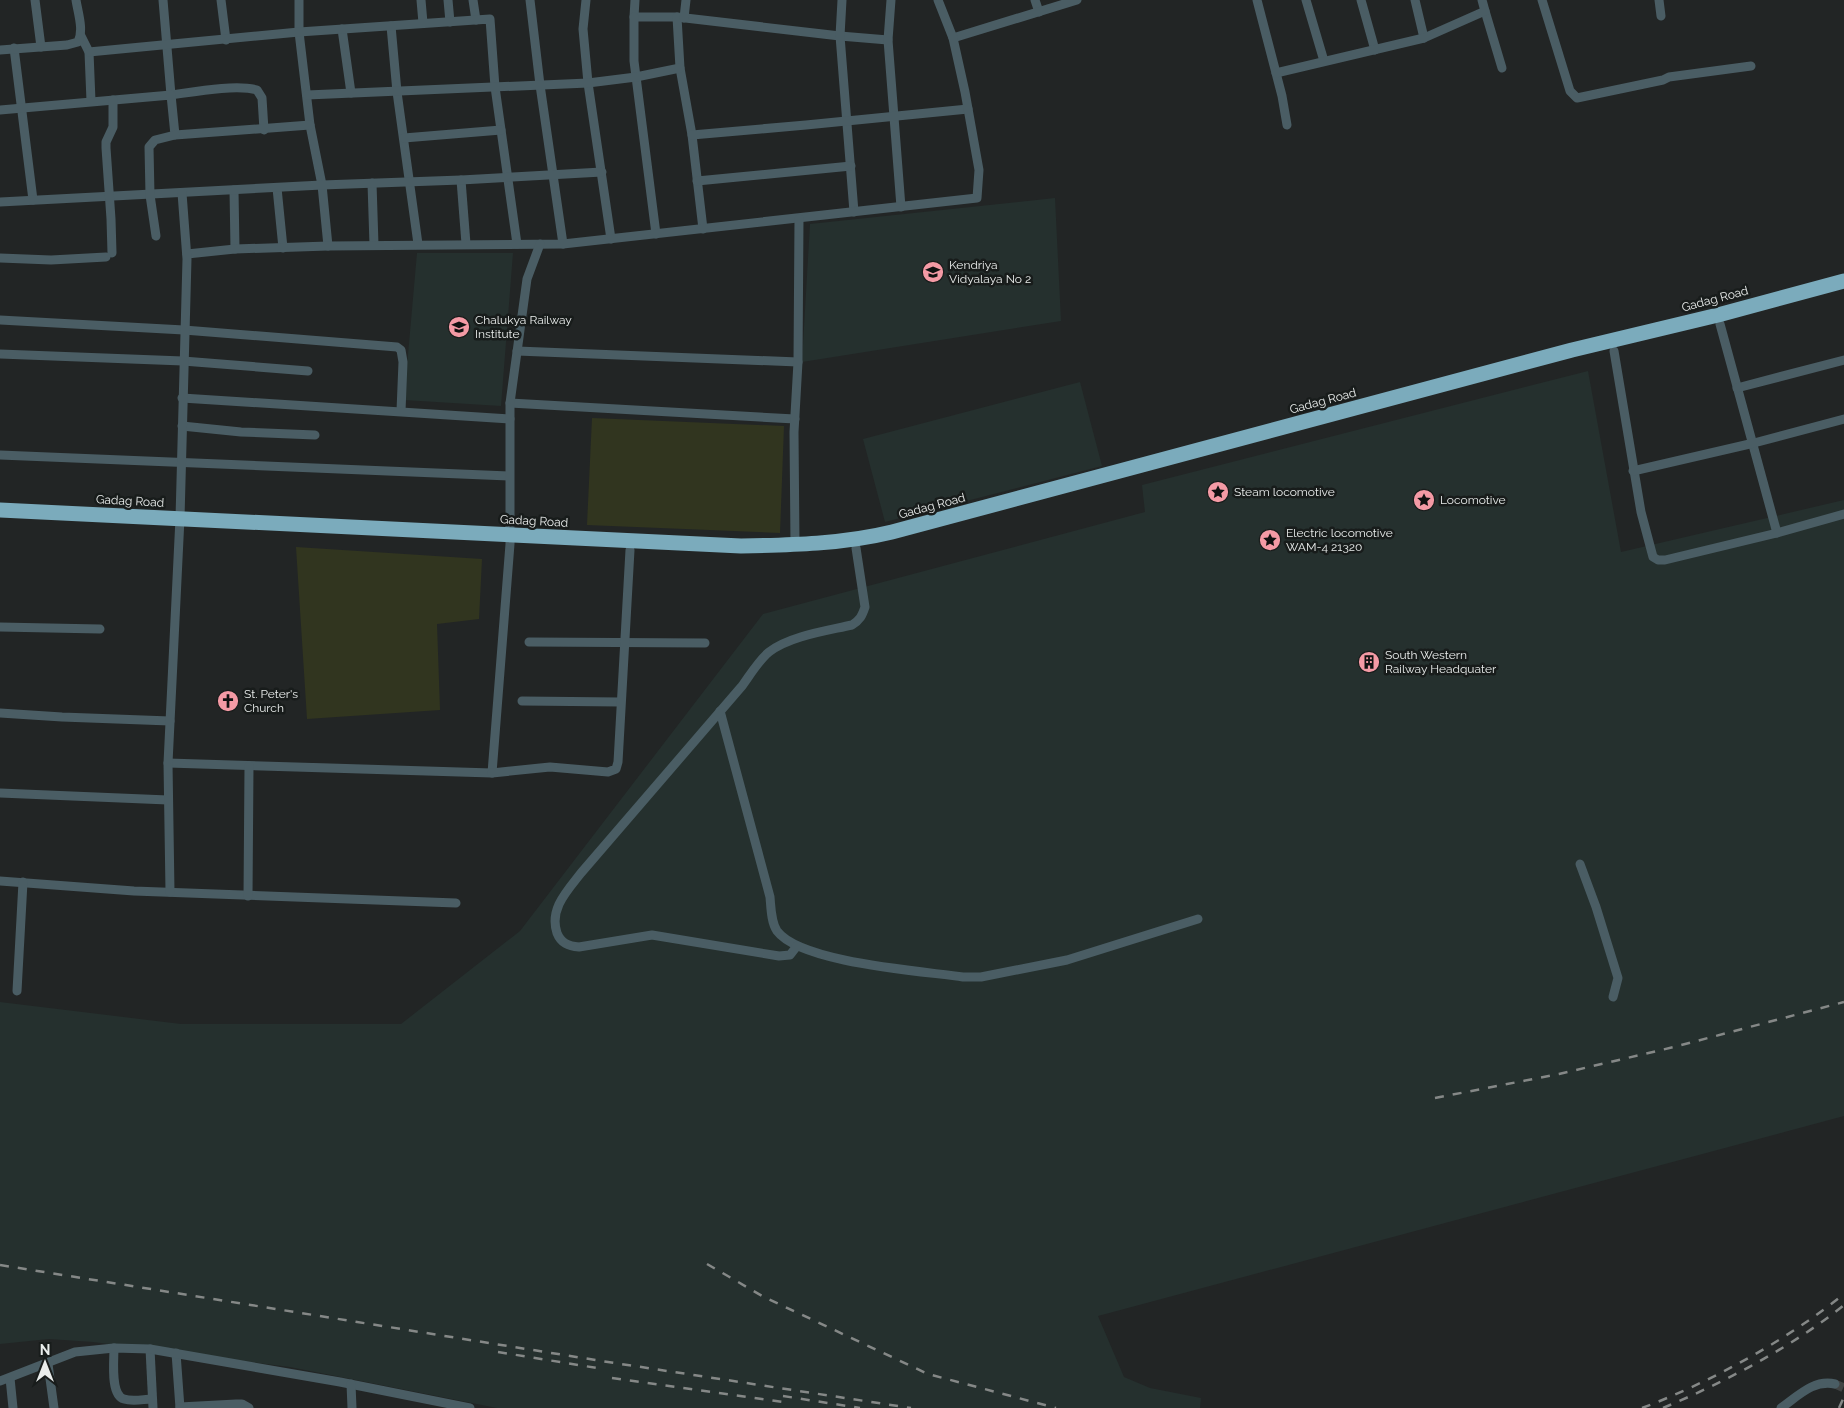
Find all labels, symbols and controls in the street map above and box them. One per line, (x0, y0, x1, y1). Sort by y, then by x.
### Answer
place label: Kendriya Vidyalaya No 2 (949, 258, 1031, 286)
school or university icon: Kendriya Vidyalaya No 2 (921, 260, 945, 284)
street label: Gadag Road (1680, 283, 1750, 315)
place label: Chalukya Railway Institute (475, 313, 572, 341)
school or university icon: Chalukya Railway Institute (447, 315, 471, 339)
street label: Gadag Road (1288, 385, 1358, 417)
place icon: Steam locomotive (1206, 480, 1230, 504)
place label: Steam locomotive (1234, 485, 1335, 499)
place icon: Locomotive (1412, 488, 1436, 512)
street label: Gadag Road (897, 490, 967, 522)
street label: Gadag Road (95, 492, 165, 510)
place label: Locomotive (1440, 493, 1506, 507)
street label: Gadag Road (499, 512, 569, 530)
place label: Electric locomotive WAM-4 21320 (1286, 526, 1393, 554)
place icon: Electric locomotive WAM-4 21320 (1258, 528, 1282, 552)
place label: South Western Railway Headquater (1385, 648, 1497, 676)
building icon: South Western Railway Headquater (1357, 650, 1381, 674)
place label: St. Peter's Church (244, 687, 298, 715)
church icon: St. Peter's Church (216, 689, 240, 713)
north arrow (20, 1338, 70, 1388)
text: N (40, 1342, 50, 1358)

